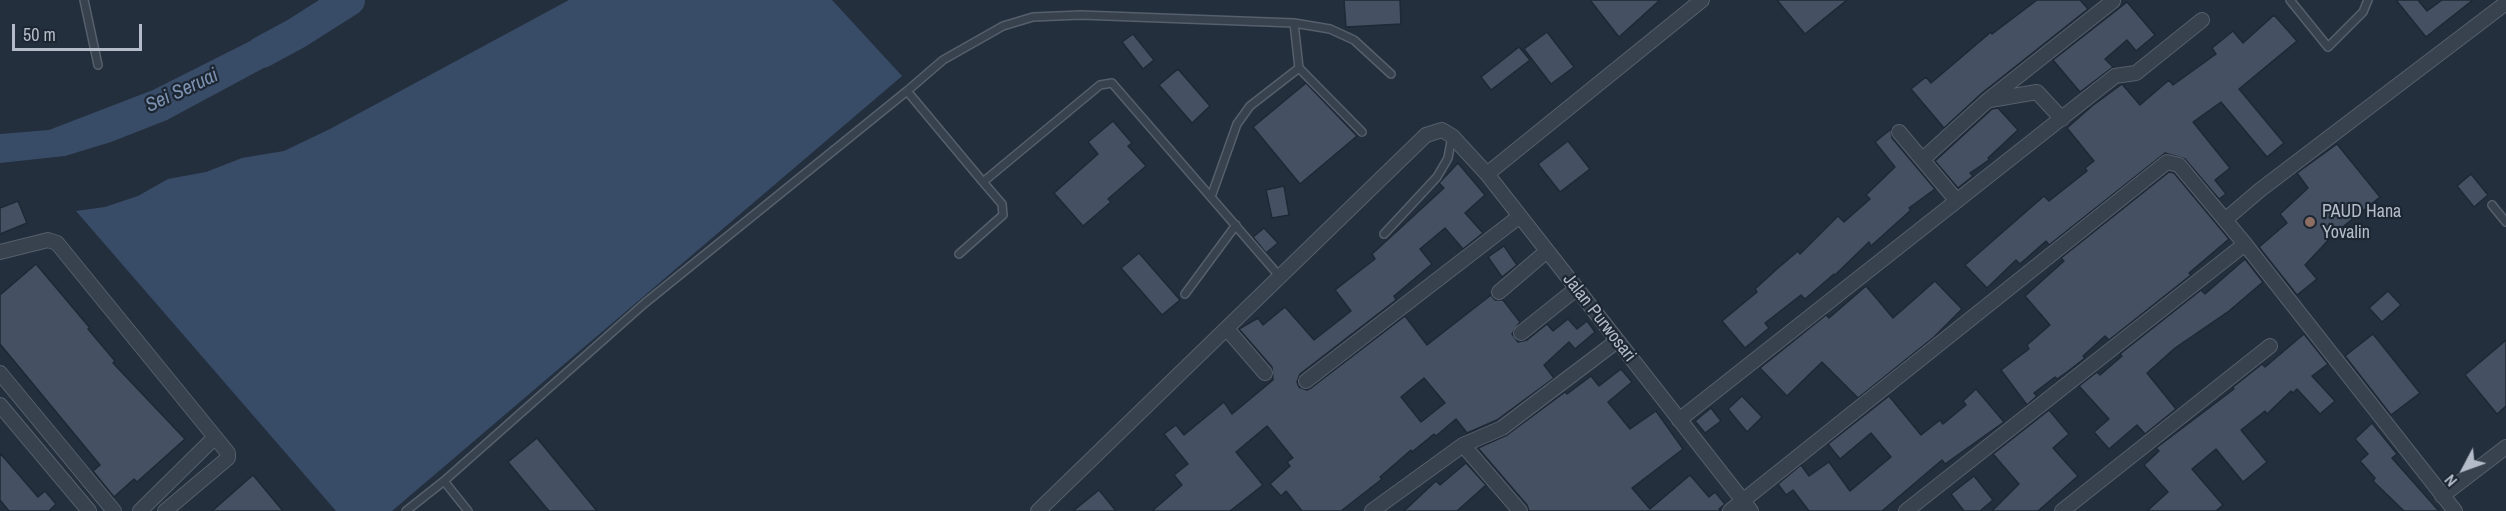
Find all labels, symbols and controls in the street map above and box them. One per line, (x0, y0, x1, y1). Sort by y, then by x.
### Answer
scale bar (15, 12, 146, 50)
text: 50 m (23, 22, 56, 47)
water label: Sei Seruai (142, 64, 222, 118)
place label: PAUD Hana Yovalin (2322, 201, 2401, 244)
marker: PAUD Hana Yovalin (2303, 215, 2317, 229)
street label: Jalan Purwosari (1558, 270, 1640, 366)
north arrow (2434, 439, 2494, 499)
text: N (2439, 470, 2462, 492)

